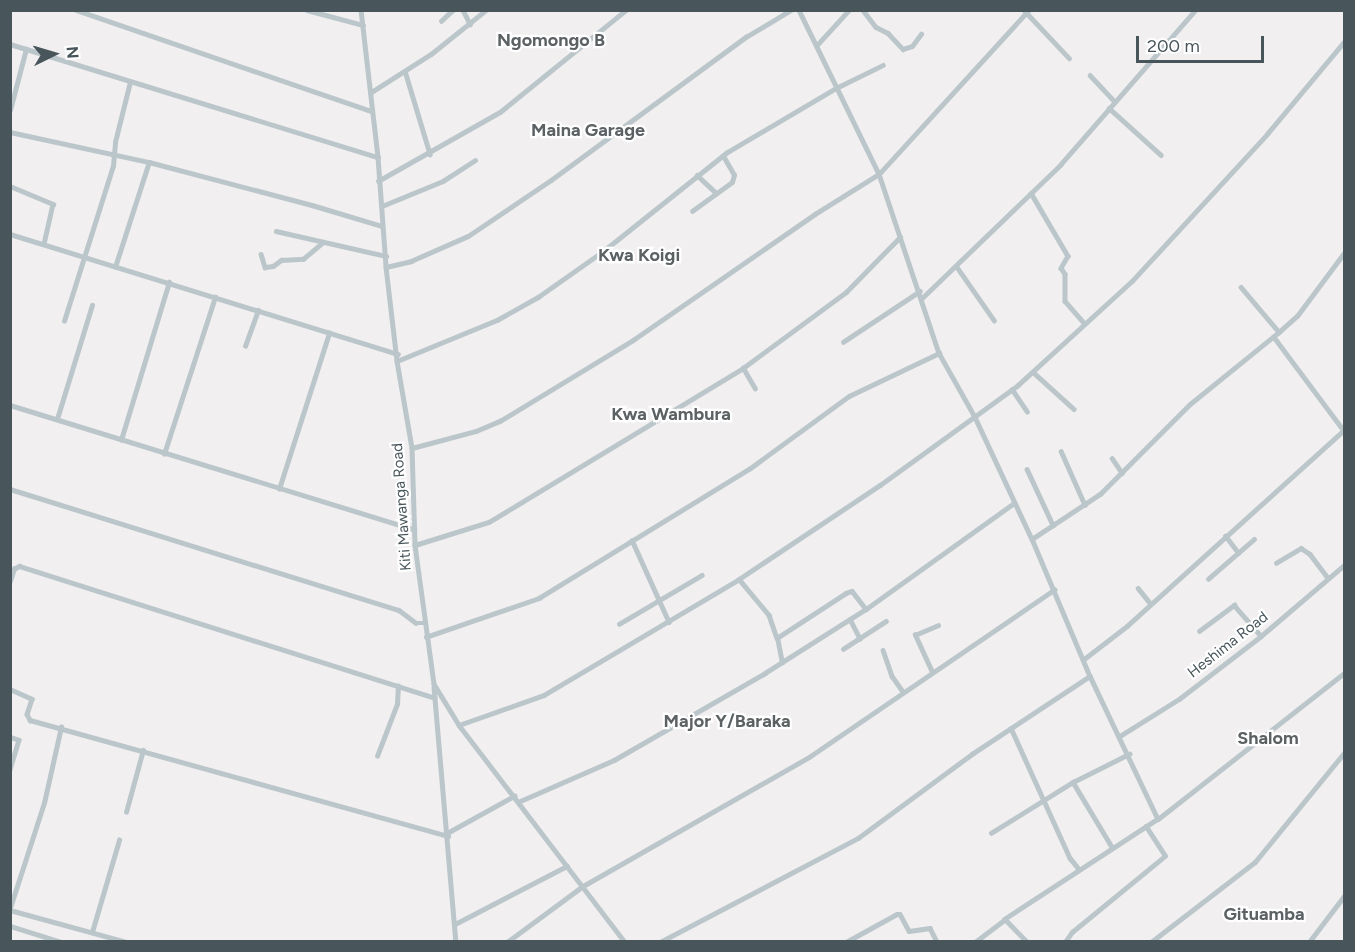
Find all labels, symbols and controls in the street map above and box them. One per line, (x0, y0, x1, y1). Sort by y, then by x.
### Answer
north arrow (24, 24, 84, 84)
scale bar (1139, 24, 1266, 62)
district label: Ngomongo B (497, 29, 605, 51)
text: 200 m (1147, 35, 1200, 57)
text: N (62, 45, 82, 59)
district label: Maina Garage (531, 119, 645, 141)
district label: Kwa Koigi (598, 244, 680, 266)
district label: Kwa Wambura (611, 403, 731, 425)
street label: Kiti Mawanga Road (389, 443, 415, 571)
street label: Heshima Road (1184, 608, 1272, 682)
district label: Major Y/Baraka (663, 710, 791, 732)
district label: Shalom (1237, 727, 1299, 749)
district label: Gituamba (1223, 903, 1305, 925)

